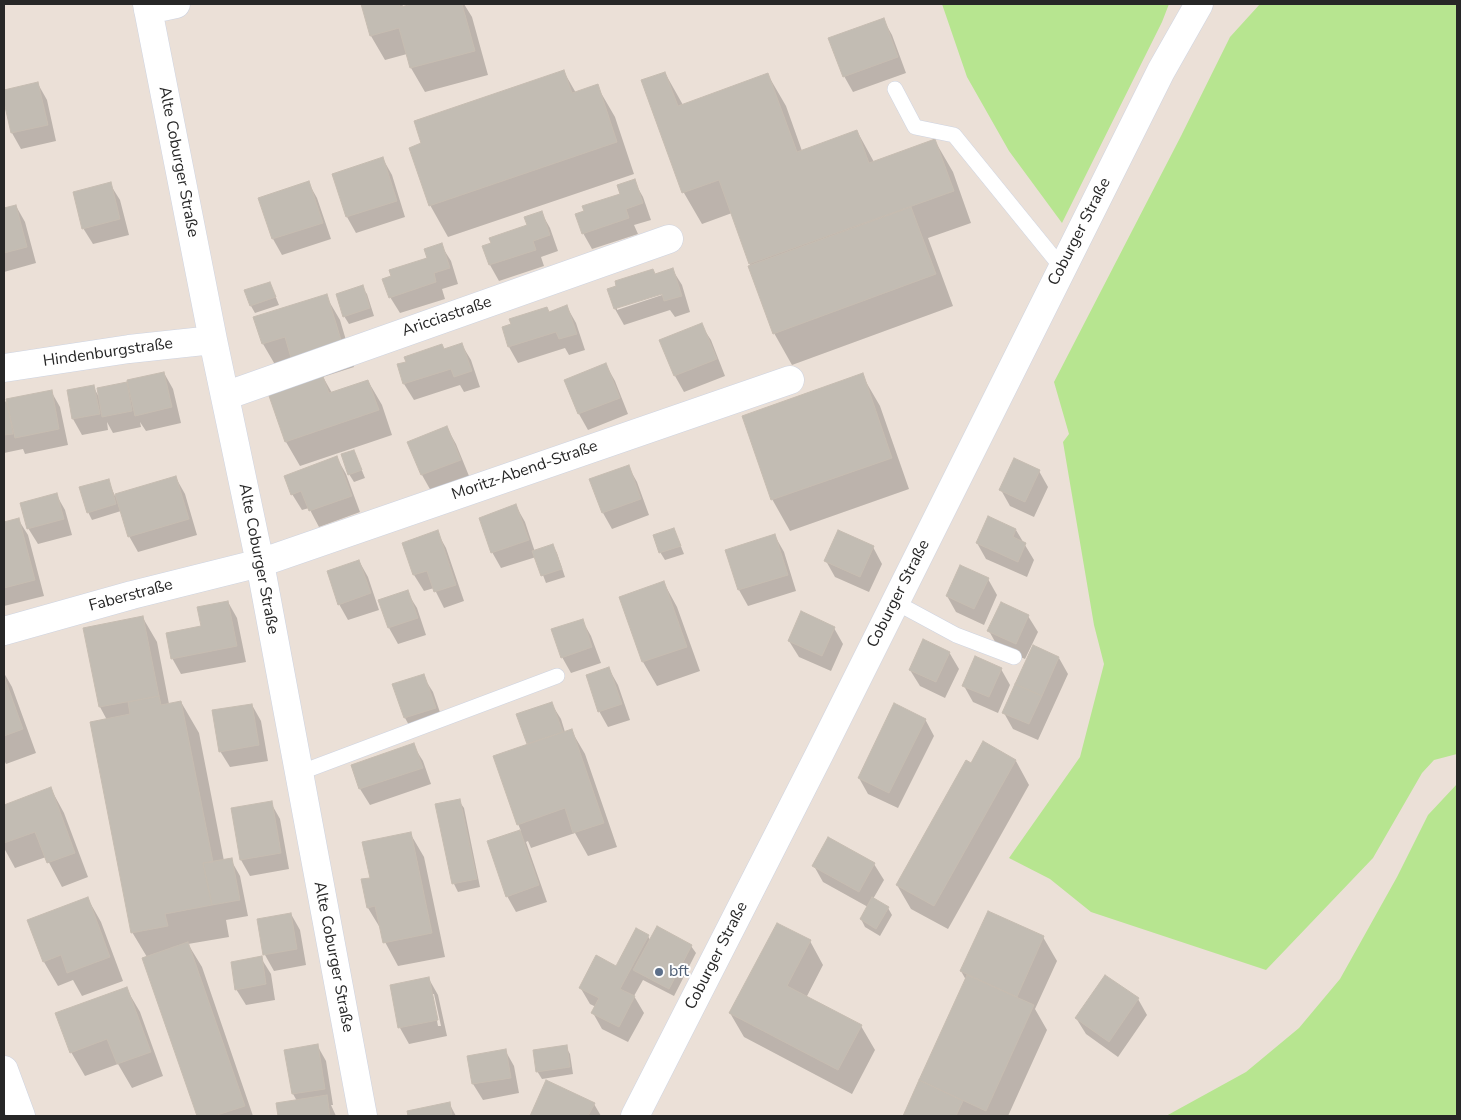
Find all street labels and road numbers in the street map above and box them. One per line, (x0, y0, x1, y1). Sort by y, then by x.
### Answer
street label: Alte Coburger Straße (154, 85, 202, 239)
street label: Coburger Straße (1045, 175, 1115, 289)
street label: Aricciastraße (400, 293, 494, 341)
street label: Hindenburgstraße (42, 334, 174, 372)
street label: Moritz-Abend-Straße (449, 437, 601, 505)
street label: Alte Coburger Straße (234, 482, 282, 636)
street label: Coburger Straße (864, 537, 934, 651)
street label: Faberstraße (87, 576, 175, 616)
street label: Alte Coburger Straße (309, 880, 357, 1034)
street label: Coburger Straße (682, 899, 752, 1013)

